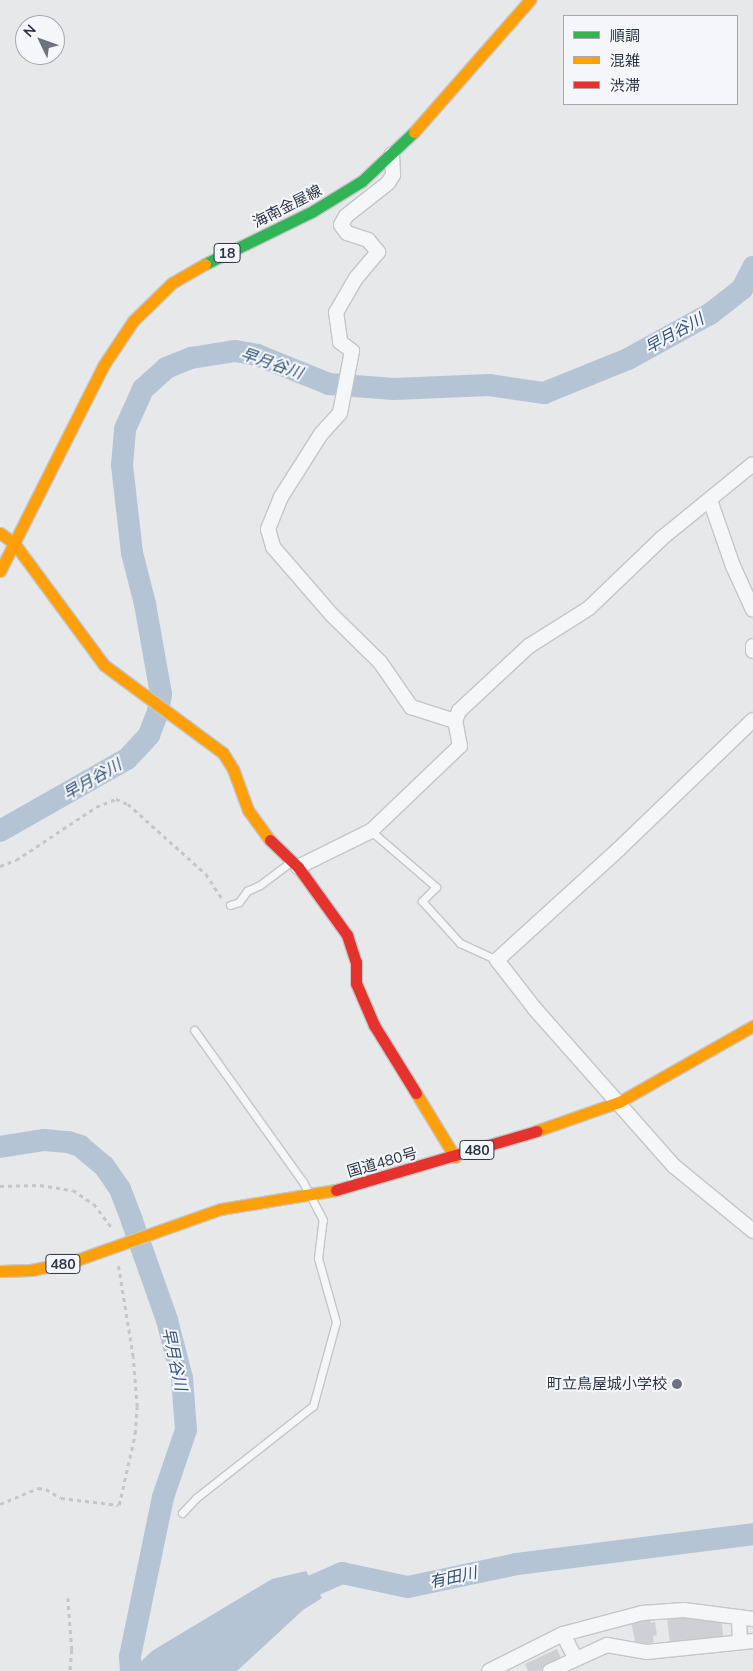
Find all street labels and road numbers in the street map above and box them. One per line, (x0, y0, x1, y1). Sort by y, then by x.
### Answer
street label: 海南金屋線 (250, 181, 324, 231)
road number: 18 (213, 242, 241, 264)
road number: 480 (458, 1138, 496, 1162)
street label: 国道480号 (345, 1143, 419, 1181)
road number: 480 (44, 1252, 82, 1276)

